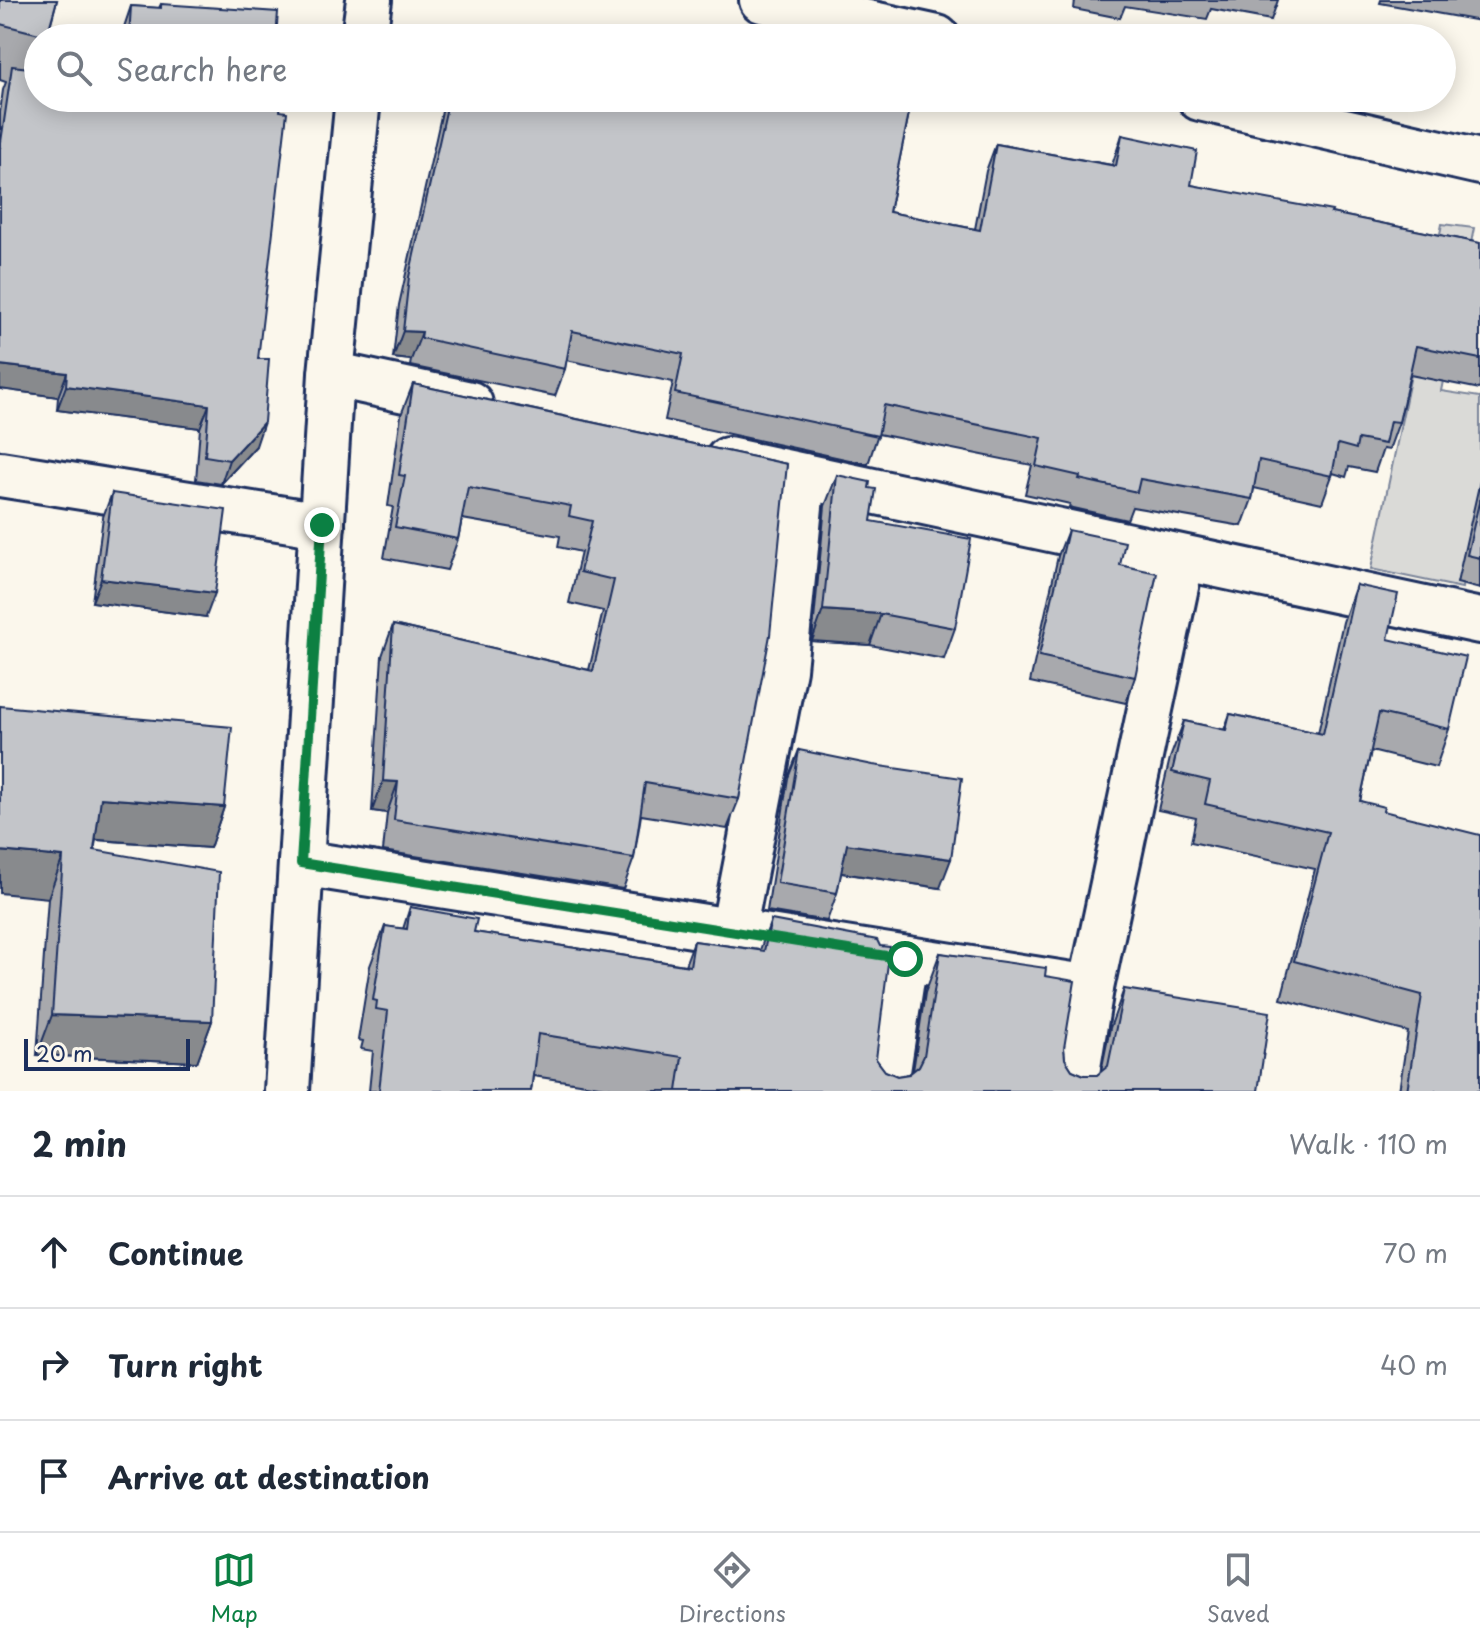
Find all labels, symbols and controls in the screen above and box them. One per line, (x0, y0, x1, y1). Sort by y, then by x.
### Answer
search box (24, 24, 1456, 112)
icon: search (52, 46, 96, 90)
text: Search here (116, 46, 288, 91)
route end (304, 507, 340, 543)
route start (887, 941, 923, 977)
scale bar (24, 1035, 190, 1071)
text: 20 m (36, 1036, 93, 1069)
text: 2 min (32, 1117, 127, 1169)
text: Walk · 110 m (1289, 1124, 1448, 1163)
icon: ahead (32, 1230, 76, 1274)
text: Continue (108, 1230, 243, 1275)
text: 70 m (1383, 1233, 1448, 1272)
icon: right (32, 1342, 76, 1386)
text: Turn right (108, 1342, 263, 1387)
text: 40 m (1380, 1345, 1448, 1384)
icon: arrive (32, 1454, 76, 1498)
text: Arrive at destination (108, 1454, 430, 1499)
tab: Map (211, 1548, 258, 1629)
tab: Directions (679, 1548, 786, 1629)
tab: Saved (1207, 1548, 1269, 1629)

